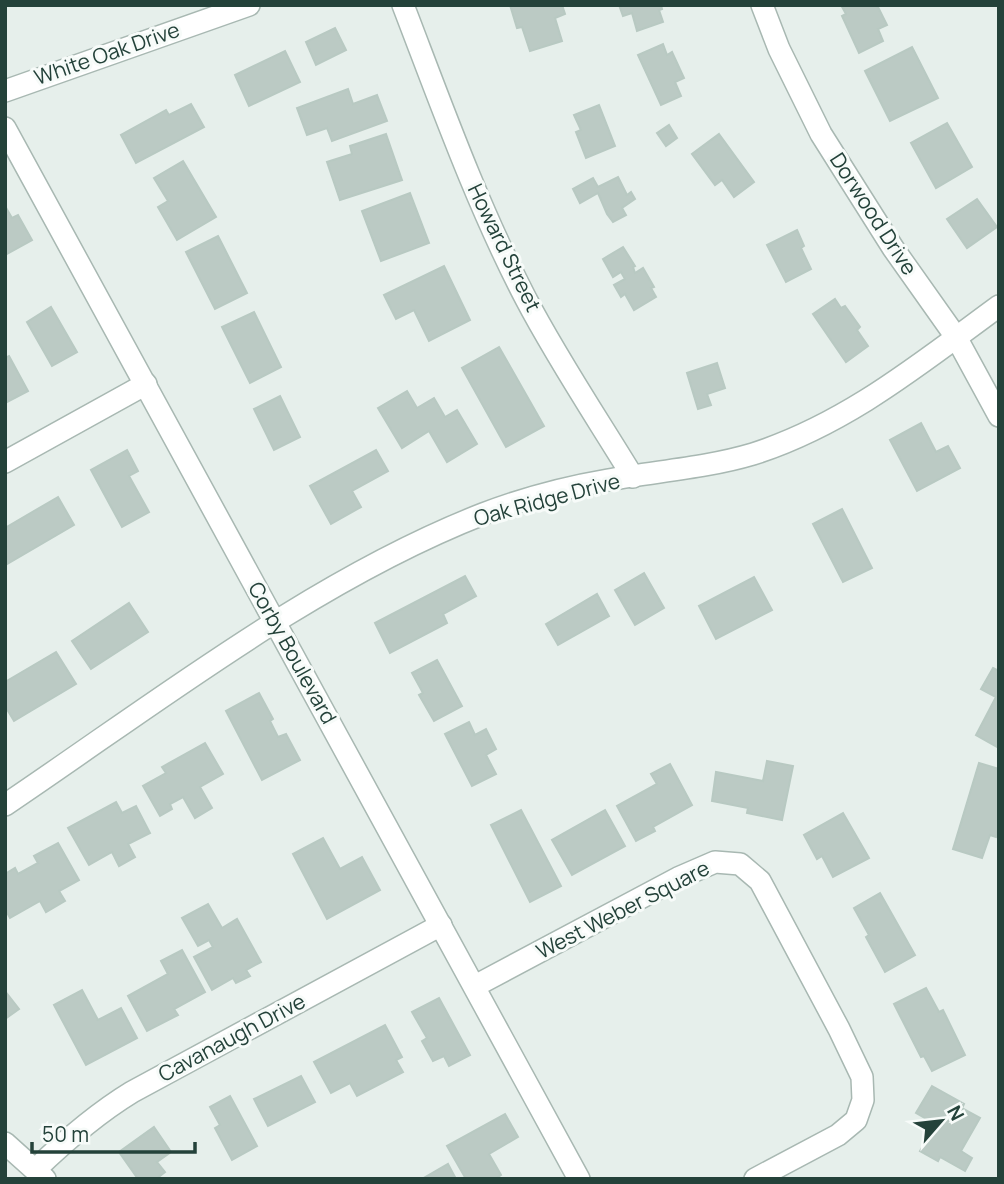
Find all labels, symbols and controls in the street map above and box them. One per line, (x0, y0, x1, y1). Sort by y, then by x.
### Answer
street label: White Oak Drive (30, 15, 183, 91)
street label: Dorwood Drive (824, 147, 924, 280)
street label: Howard Street (462, 179, 548, 316)
street label: Oak Ridge Drive (471, 466, 623, 532)
street label: Corby Boulevard (242, 577, 343, 728)
street label: West Weber Square (531, 853, 714, 965)
street label: Cavanaugh Drive (153, 987, 310, 1088)
north arrow (906, 1086, 976, 1156)
text: N (941, 1101, 971, 1125)
scale bar (32, 1110, 194, 1154)
text: 50 m (42, 1120, 89, 1148)

